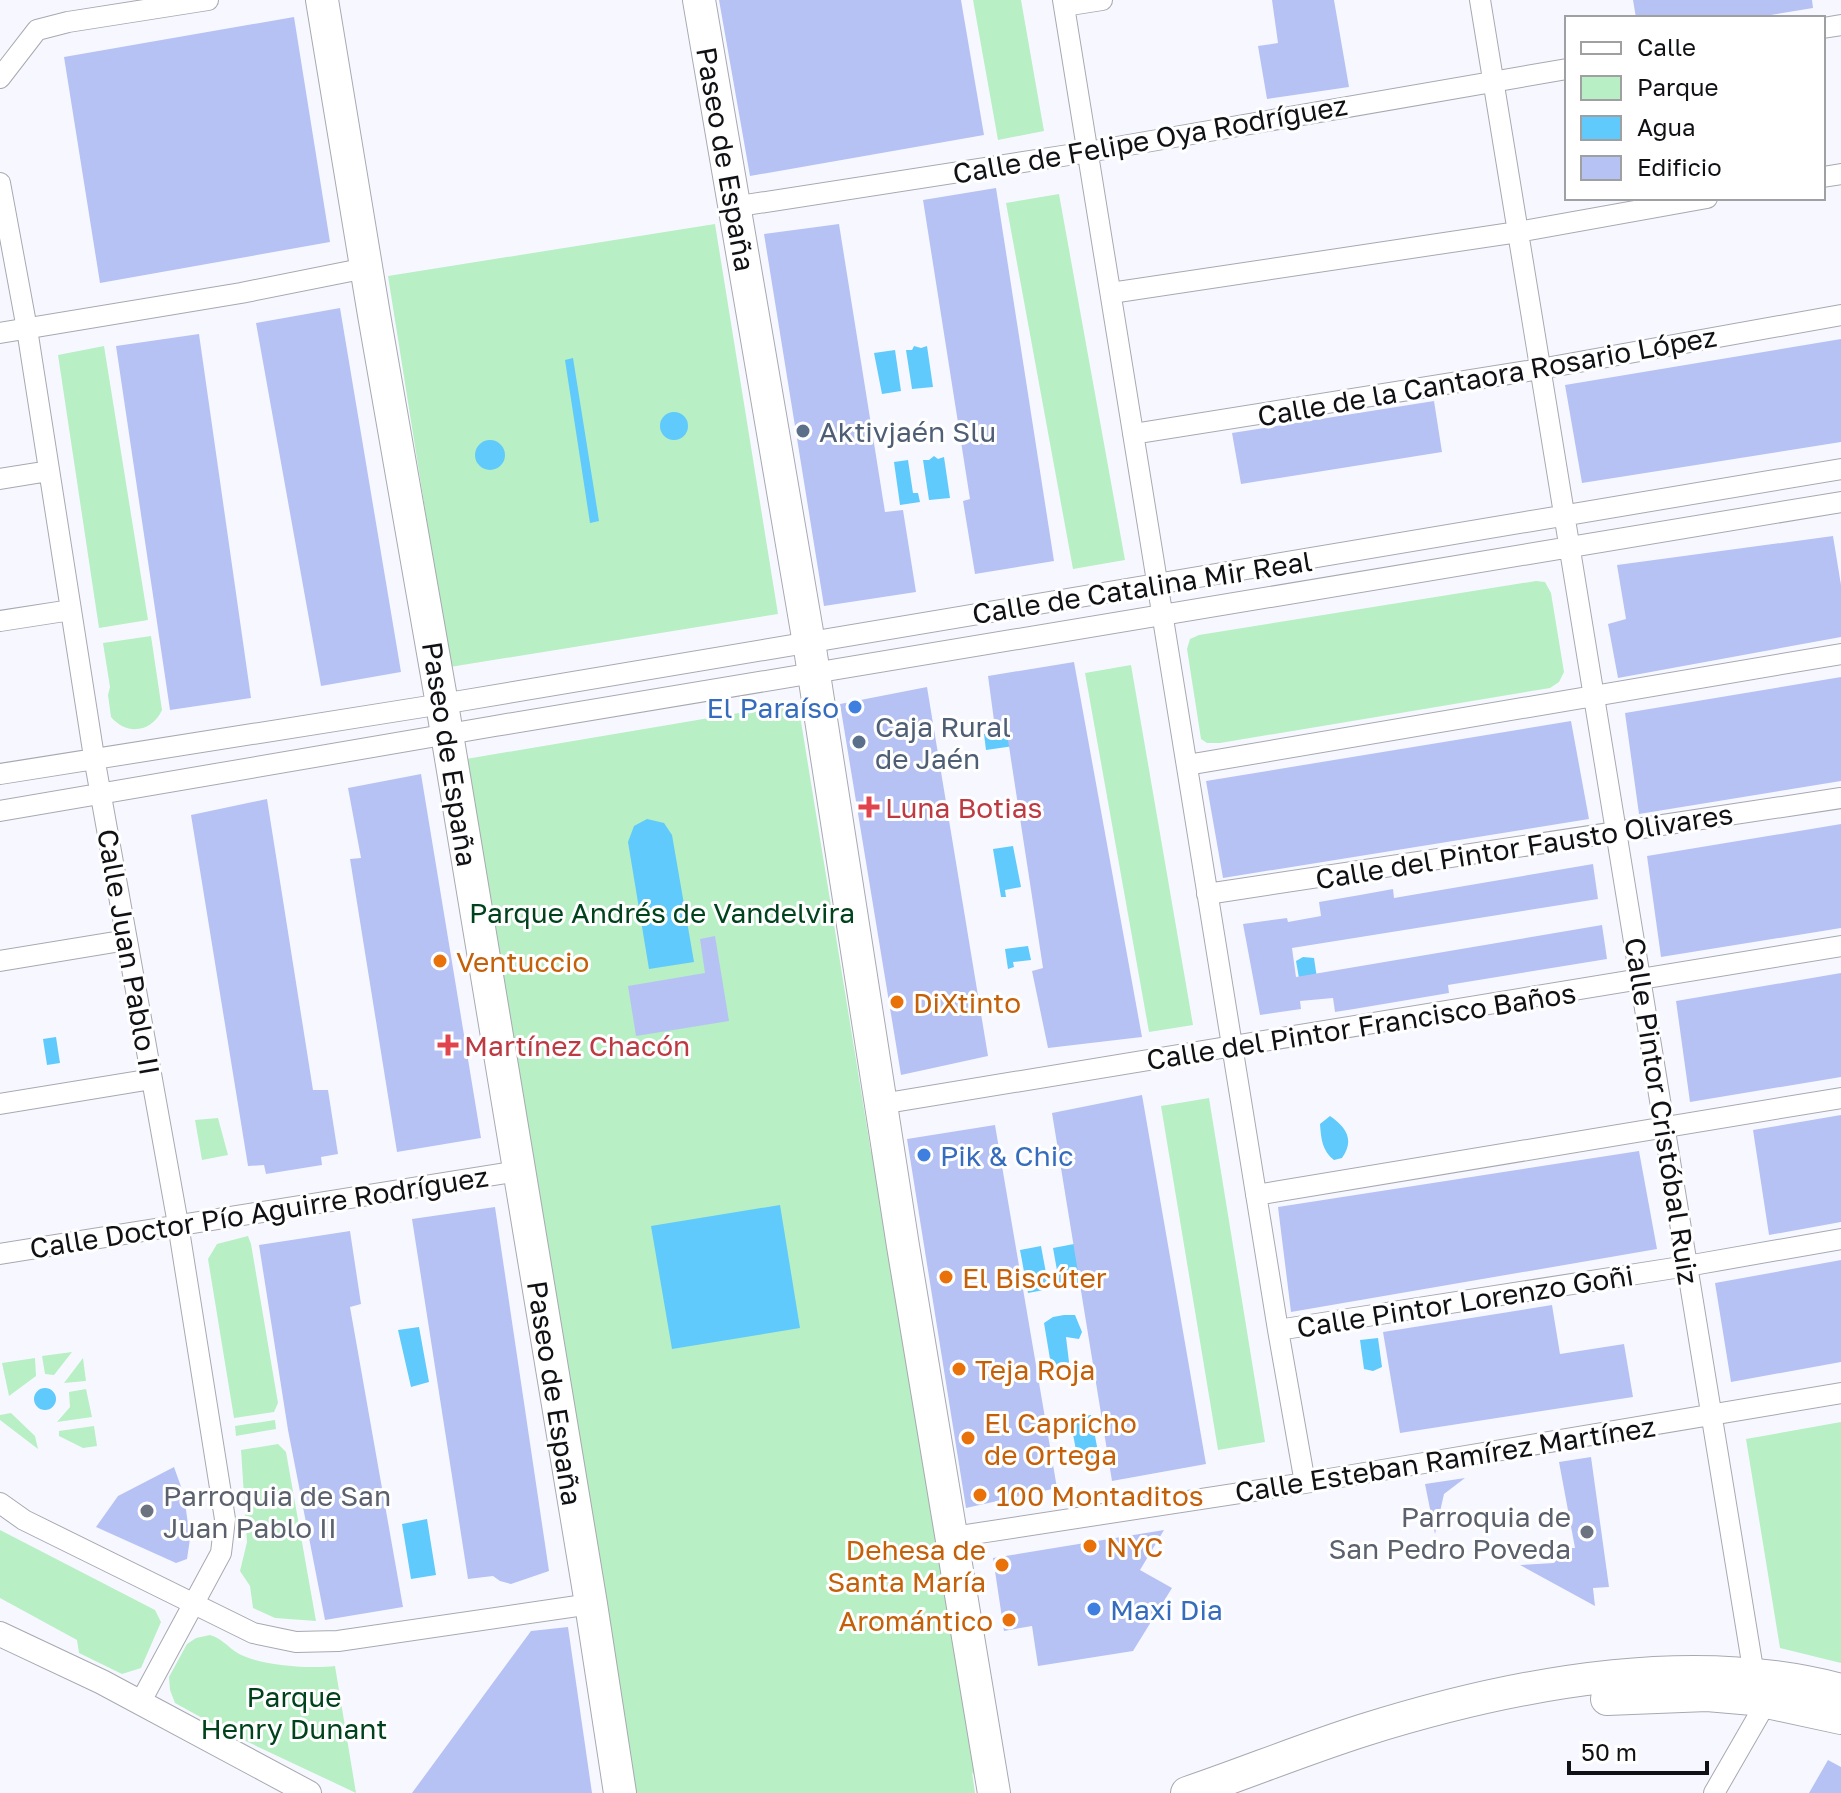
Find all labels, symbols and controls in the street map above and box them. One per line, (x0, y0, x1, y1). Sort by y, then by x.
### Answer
legend (1565, 16, 1825, 200)
text: Calle (1637, 32, 1696, 61)
street label: Paseo de España (690, 44, 762, 274)
text: Parque (1637, 72, 1718, 101)
street label: Calle de Felipe Oya Rodríguez (950, 88, 1350, 190)
text: Agua (1637, 112, 1696, 141)
text: Edificio (1637, 152, 1722, 181)
street label: Calle de la Cantaora Rosario López (1255, 319, 1719, 433)
place label: Aktivjaén Slu (819, 415, 996, 448)
marker: Aktivjaén Slu (794, 422, 812, 440)
street label: Calle de Catalina Mir Real (970, 544, 1314, 630)
street label: Paseo de España (416, 639, 484, 869)
place label: El Paraíso (706, 691, 839, 724)
marker: El Paraíso (846, 698, 864, 716)
place label: Caja Rural de Jaén (875, 710, 1011, 775)
marker: Caja Rural de Jaén (850, 733, 868, 751)
place label: Luna Botias (885, 791, 1042, 824)
street label: Calle del Pintor Fausto Olivares (1313, 797, 1735, 895)
marker: Luna Botias (860, 798, 878, 816)
street label: Calle Juan Pablo II (91, 826, 167, 1078)
park label: Parque Andrés de Vandelvira (469, 896, 855, 929)
street label: Calle Pintor Cristóbal Ruiz (1618, 935, 1706, 1287)
place label: Ventuccio (456, 945, 589, 978)
marker: Ventuccio (431, 952, 449, 970)
street label: Calle del Pintor Francisco Baños (1144, 976, 1578, 1076)
place label: DiXtinto (913, 986, 1021, 1019)
marker: DiXtinto (888, 993, 906, 1011)
place label: Martínez Chacón (464, 1029, 690, 1062)
marker: Martínez Chacón (439, 1036, 457, 1054)
place label: Pik & Chic (940, 1139, 1073, 1172)
marker: Pik & Chic (915, 1146, 933, 1164)
street label: Calle Doctor Pío Aguirre Rodríguez (27, 1159, 491, 1265)
street label: Calle Pintor Lorenzo Goñi (1294, 1258, 1636, 1344)
place label: El Biscúter (962, 1261, 1107, 1294)
marker: El Biscúter (937, 1268, 955, 1286)
street label: Paseo de España (521, 1278, 589, 1508)
place label: Teja Roja (975, 1353, 1095, 1386)
marker: Teja Roja (950, 1360, 968, 1378)
place label: El Capricho de Ortega (984, 1406, 1137, 1471)
street label: Calle Esteban Ramírez Martínez (1232, 1409, 1658, 1509)
marker: El Capricho de Ortega (959, 1429, 977, 1447)
place label: Parroquia de San Juan Pablo II (163, 1479, 391, 1544)
place label: 100 Montaditos (996, 1479, 1204, 1512)
marker: 100 Montaditos (971, 1486, 989, 1504)
place label: Parroquia de San Pedro Poveda (1328, 1500, 1571, 1565)
marker: Parroquia de San Juan Pablo II (138, 1502, 156, 1520)
marker: Parroquia de San Pedro Poveda (1578, 1523, 1596, 1541)
place label: NYC (1106, 1530, 1163, 1563)
place label: Dehesa de Santa María (827, 1533, 986, 1598)
marker: NYC (1081, 1537, 1099, 1555)
marker: Dehesa de Santa María (993, 1556, 1011, 1574)
place label: Maxi Dia (1110, 1593, 1223, 1626)
marker: Maxi Dia (1085, 1600, 1103, 1618)
place label: Aromántico (838, 1604, 993, 1637)
marker: Aromántico (1000, 1611, 1018, 1629)
park label: Parque Henry Dunant (201, 1680, 387, 1745)
scale bar (1569, 1725, 1707, 1775)
text: 50 m (1581, 1737, 1637, 1766)

